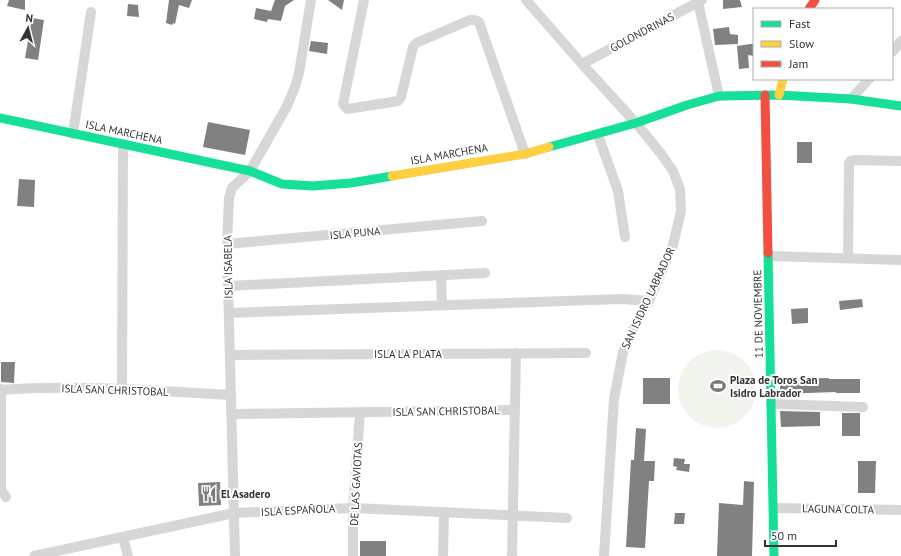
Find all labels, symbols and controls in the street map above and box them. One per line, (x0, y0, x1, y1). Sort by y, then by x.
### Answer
north arrow (8, 8, 48, 48)
legend (753, 8, 893, 80)
street label: GOLONDRINAS (607, 9, 677, 55)
text: N (25, 11, 34, 25)
text: Fast (789, 16, 810, 31)
text: Slow (789, 36, 814, 51)
text: Jam (788, 56, 808, 71)
street label: ISLA MARCHENA (84, 117, 164, 147)
street label: ISLA MARCHENA (409, 140, 489, 168)
street label: ISLA PUNA (329, 224, 382, 242)
street label: ISLA ISABELA (220, 234, 236, 299)
street label: SAN ISIDRO LABRADOR (618, 244, 678, 351)
street label: 11 DE NOVIEMBRE (750, 270, 766, 358)
street label: ISLA LA PLATA (374, 347, 442, 361)
place label: Plaza de Toros San Isidro Labrador (730, 373, 817, 400)
sports icon: Plaza de Toros San Isidro Labrador (709, 377, 727, 395)
street label: ISLA SAN CHRISTOBAL (61, 381, 169, 399)
street label: ISLA SAN CHRISTOBAL (392, 403, 500, 419)
street label: DE LAS GAVIOTAS (347, 442, 365, 526)
restaurant icon: El Asadero (200, 485, 218, 503)
place label: El Asadero (221, 487, 270, 501)
street label: ISLA ESPAÑOLA (260, 501, 336, 519)
street label: LAGUNA COLTA (802, 501, 875, 517)
scale bar (765, 522, 836, 548)
text: 50 m (771, 528, 797, 543)

